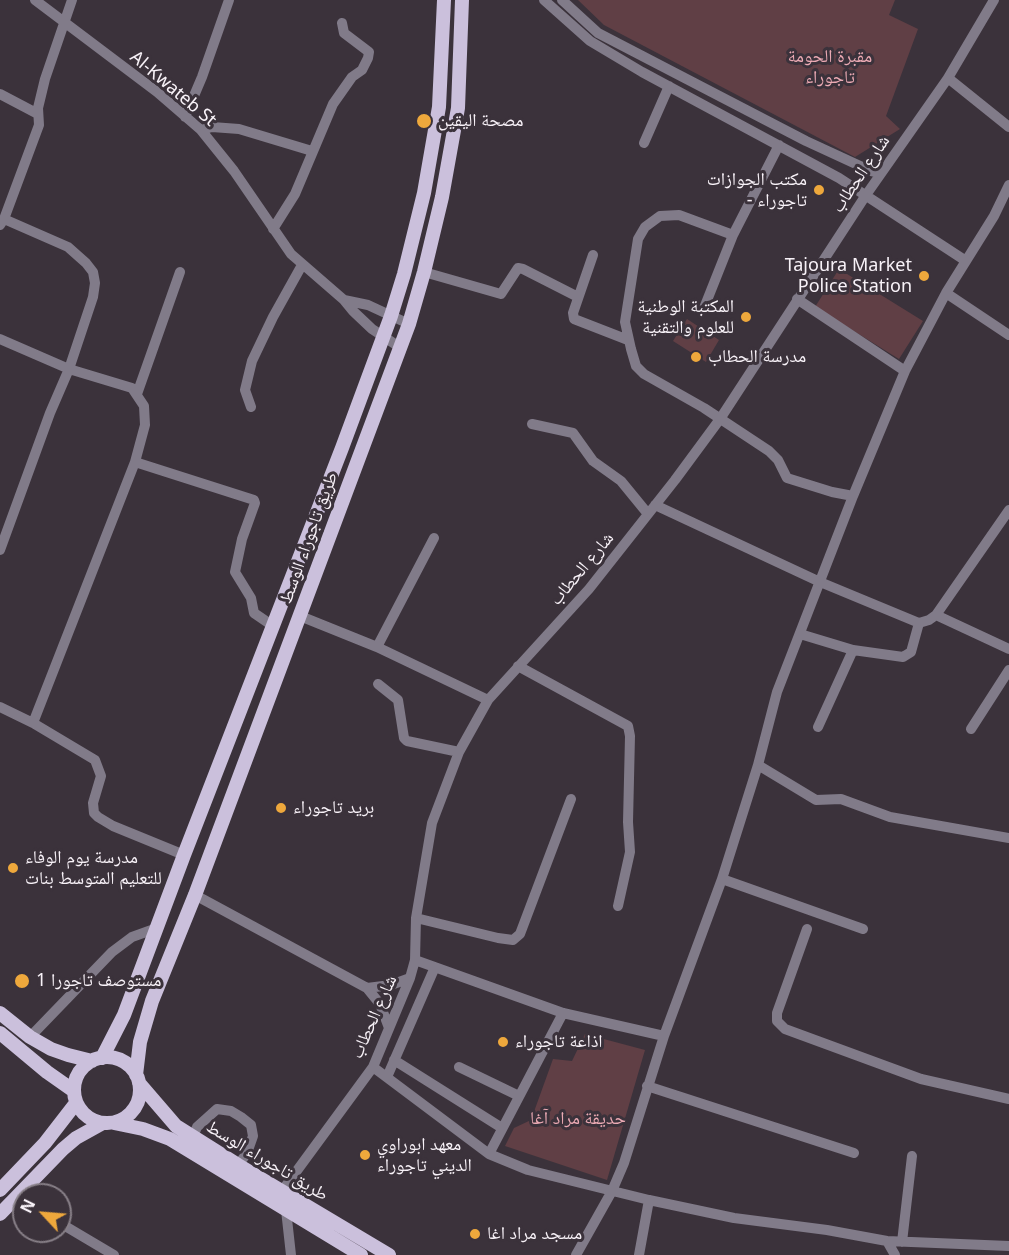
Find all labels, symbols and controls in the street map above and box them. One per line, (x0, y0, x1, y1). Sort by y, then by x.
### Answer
park label: مقبرة الحومة تاجوراء (788, 46, 872, 88)
street label: Al-Kwateb St (125, 47, 221, 131)
place label: مصحة اليقين (438, 110, 524, 132)
marker: مصحة اليقين (415, 112, 433, 130)
street label: شارع الحطاب (827, 131, 895, 217)
place label: مكتب الجوازات - تاجوراء (707, 169, 807, 212)
marker: مكتب الجوازات - تاجوراء (812, 183, 826, 197)
place label: Tajoura Market Police Station (785, 255, 912, 298)
marker: Tajoura Market Police Station (917, 269, 931, 283)
place label: المكتبة الوطنية للعلوم والتقنية (637, 296, 734, 338)
marker: المكتبة الوطنية للعلوم والتقنية (739, 310, 753, 324)
place label: مدرسة الحطاب (708, 346, 806, 368)
marker: مدرسة الحطاب (689, 350, 703, 364)
street label: طريق تاجوراء الوسط (275, 469, 343, 607)
street label: شارع الحطاب (545, 528, 619, 610)
place label: بريد تاجوراء (293, 797, 374, 819)
marker: بريد تاجوراء (274, 801, 288, 815)
place label: مدرسة يوم الوفاء للتعليم المتوسط بنات (25, 847, 162, 890)
marker: مدرسة يوم الوفاء للتعليم المتوسط بنات (6, 861, 20, 875)
place label: مستوصف تاجورا 1 (36, 970, 161, 992)
marker: مستوصف تاجورا 1 (13, 972, 31, 990)
street label: شارع الحطاب (346, 972, 402, 1062)
place label: اذاعة تاجوراء (515, 1031, 603, 1053)
marker: اذاعة تاجوراء (496, 1035, 510, 1049)
park label: حديقة مراد آغا (530, 1108, 626, 1130)
street label: طريق تاجوراء الوسط (202, 1116, 332, 1206)
place label: معهد ابوراوي الديني تاجوراء (377, 1134, 472, 1176)
marker: معهد ابوراوي الديني تاجوراء (358, 1148, 372, 1162)
north arrow (12, 1183, 72, 1243)
text: N (15, 1195, 40, 1217)
place label: مسجد مراد اغا (487, 1223, 582, 1245)
marker: مسجد مراد اغا (468, 1227, 482, 1241)

